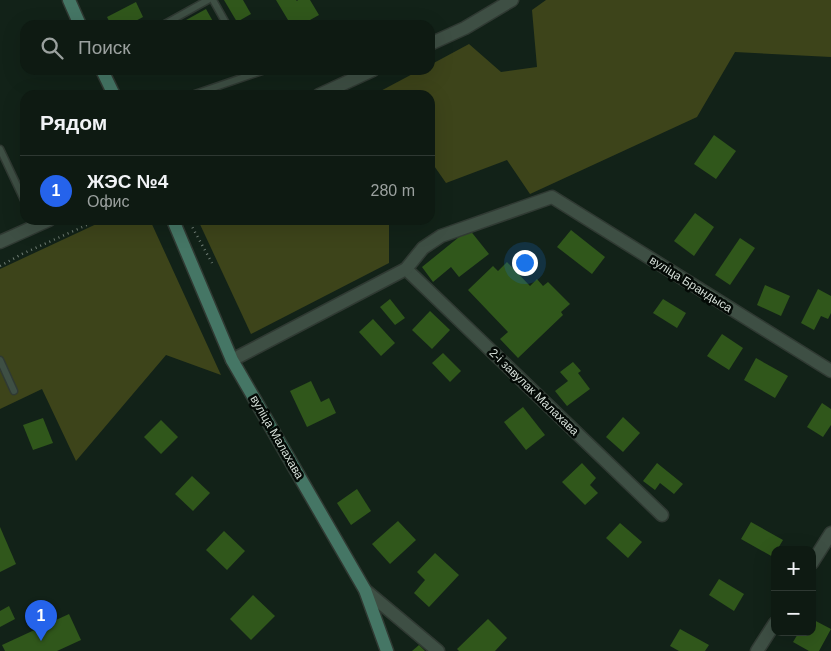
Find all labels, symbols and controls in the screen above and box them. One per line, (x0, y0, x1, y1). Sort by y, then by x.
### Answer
search box (20, 20, 435, 75)
icon: search (38, 34, 66, 62)
text: Поиск (78, 37, 131, 58)
text: Рядом (40, 111, 107, 134)
text: ЖЭС №4 (87, 171, 168, 192)
text: 1 (52, 182, 60, 199)
text: 280 m (371, 182, 415, 199)
text: Офис (87, 193, 130, 210)
your location (512, 250, 538, 276)
street label: вуліца Брандыса (647, 253, 735, 315)
street label: 2-і завулак Малахава (486, 346, 582, 439)
street label: вуліца Малахава (247, 393, 307, 482)
map controls (771, 546, 816, 636)
button: + (771, 546, 816, 591)
button: − (771, 591, 816, 636)
pin: 1 (25, 600, 57, 641)

